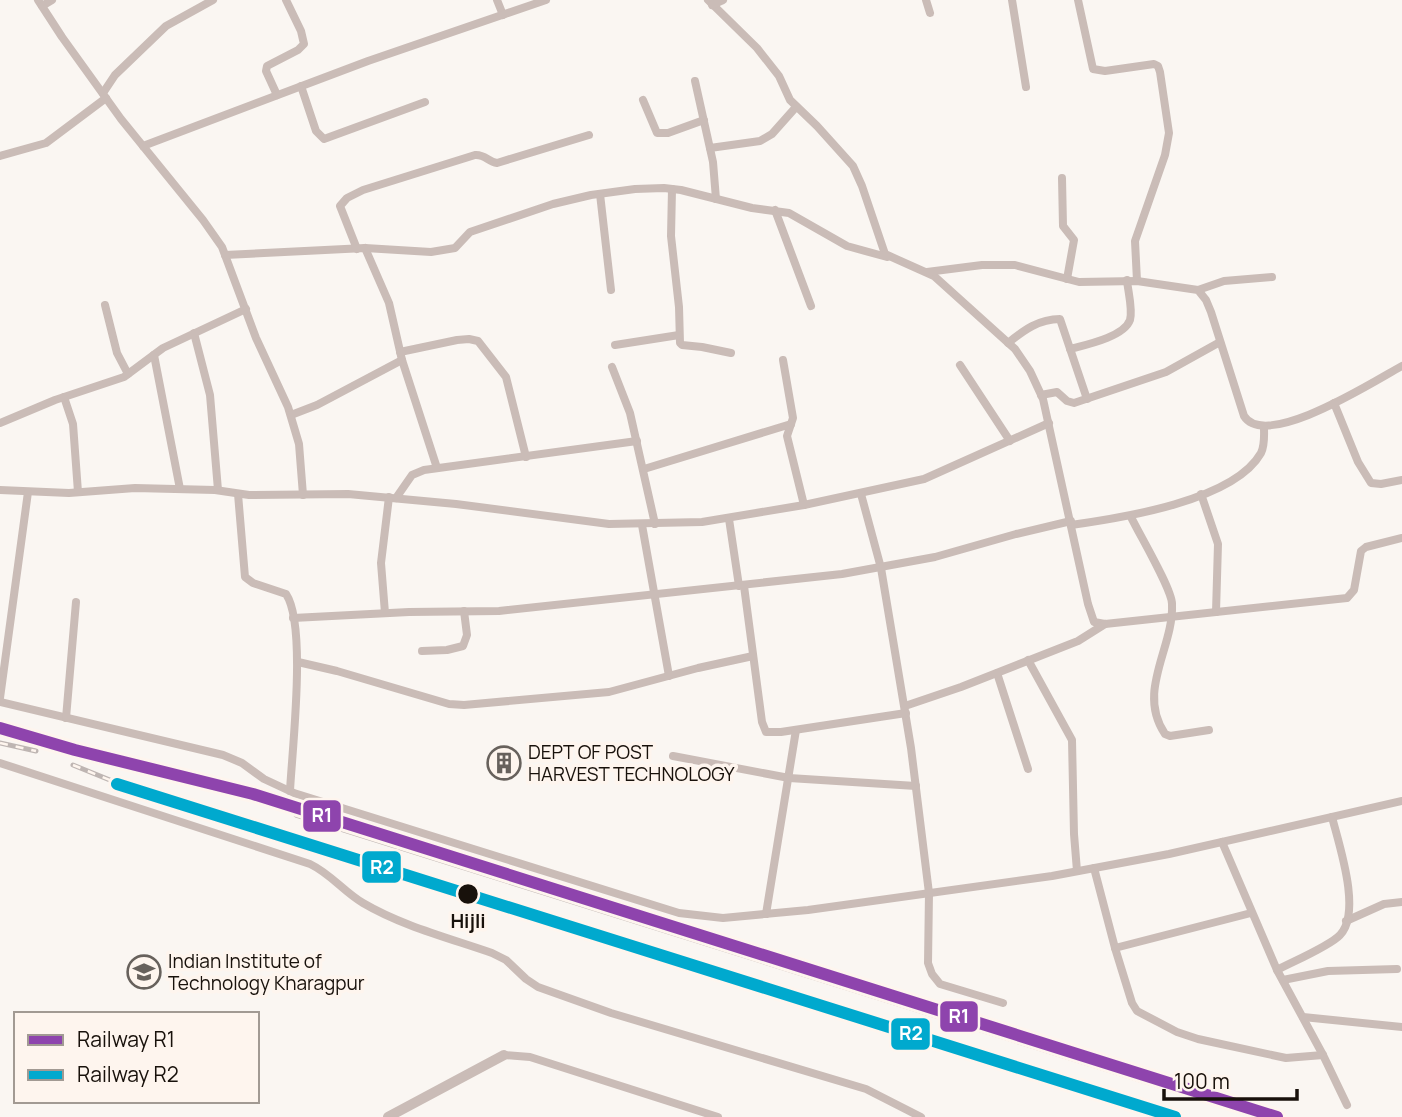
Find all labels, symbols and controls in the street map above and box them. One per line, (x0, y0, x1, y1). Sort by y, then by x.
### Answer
place label: DEPT OF POST HARVEST TECHNOLOGY (528, 739, 735, 787)
building icon: DEPT OF POST HARVEST TECHNOLOGY (485, 744, 523, 782)
line badge: R1 (302, 799, 342, 833)
text: R1 (312, 802, 332, 828)
line badge: R2 (361, 850, 402, 884)
text: R2 (370, 854, 394, 880)
marker: Hijli (456, 882, 480, 906)
place label: Hijli (450, 908, 486, 934)
place label: Indian Institute of Technology Kharagpur (168, 948, 365, 996)
school or university icon: Indian Institute of Technology Kharagpur (125, 953, 163, 991)
line badge: R1 (939, 1000, 979, 1033)
text: R1 (949, 1003, 969, 1029)
legend (14, 1012, 259, 1103)
line badge: R2 (890, 1017, 931, 1051)
text: R2 (899, 1020, 923, 1046)
text: Railway R1 (77, 1025, 175, 1053)
scale bar (1164, 1058, 1297, 1102)
text: Railway R2 (77, 1060, 179, 1088)
text: 100 m (1174, 1067, 1230, 1095)

